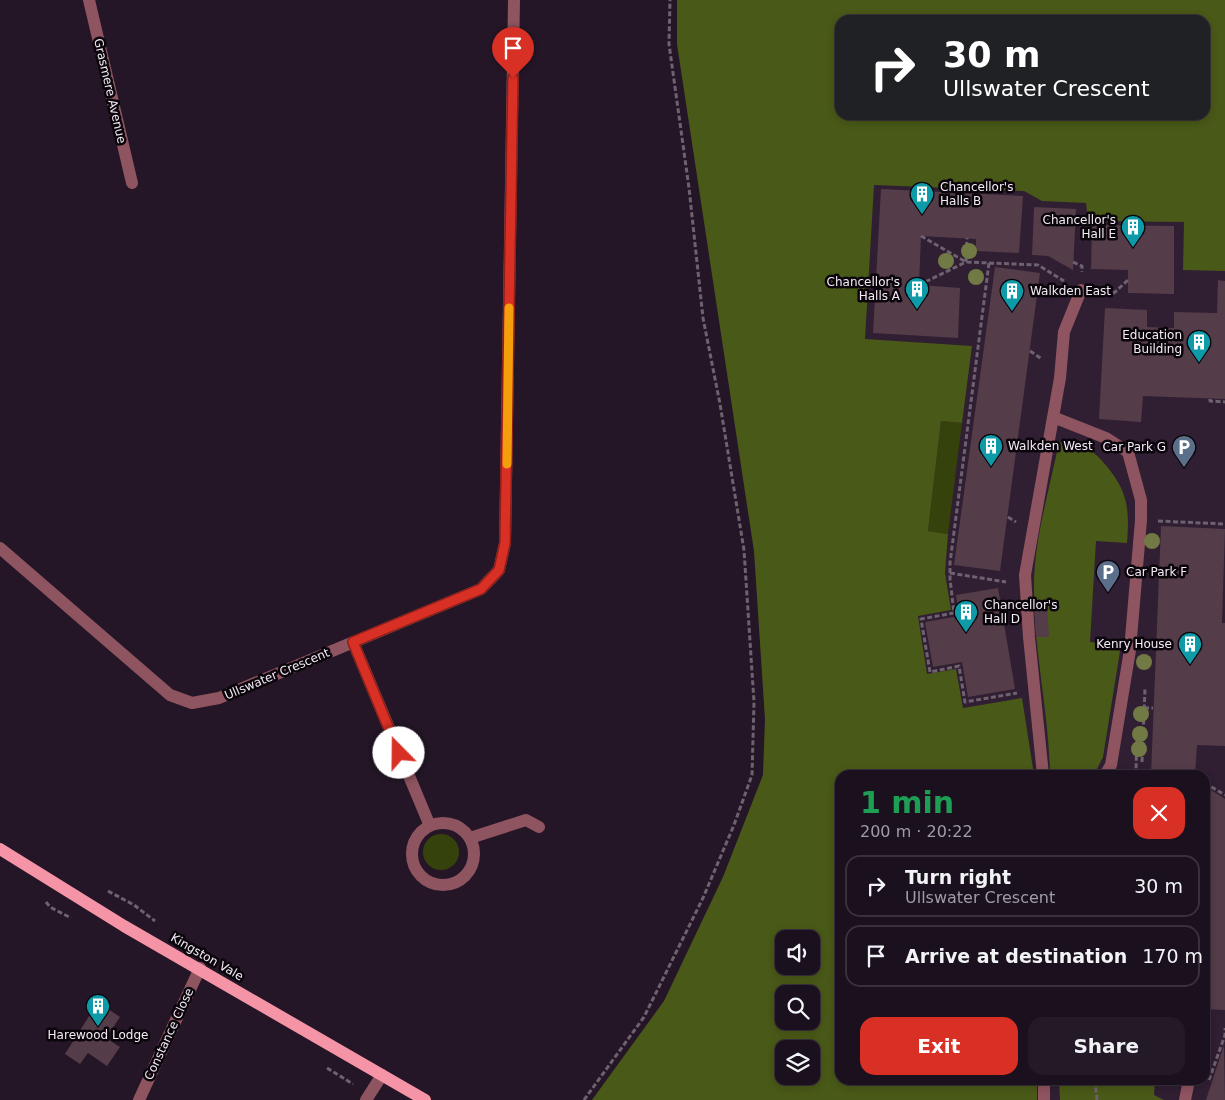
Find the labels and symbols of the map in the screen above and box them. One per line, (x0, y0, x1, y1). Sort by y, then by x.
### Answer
pin (492, 27, 534, 78)
street label: Grasmere Avenue (91, 37, 129, 145)
place label: Chancellor's Halls B (940, 180, 1013, 208)
building icon: Chancellor's Halls B (909, 181, 935, 215)
place label: Chancellor's Hall E (1043, 213, 1116, 241)
building icon: Chancellor's Hall E (1120, 214, 1146, 248)
place label: Chancellor's Halls A (827, 275, 901, 303)
building icon: Chancellor's Halls A (904, 276, 930, 310)
building icon: Walkden East (999, 278, 1025, 312)
place label: Walkden East (1030, 284, 1111, 298)
place label: Education Building (1122, 328, 1182, 356)
building icon: Education Building (1186, 329, 1212, 363)
building icon: Walkden West (978, 433, 1004, 467)
parking icon: Car Park G (1171, 434, 1197, 468)
place label: Walkden West (1008, 439, 1093, 453)
place label: Car Park G (1102, 440, 1166, 454)
parking icon: Car Park F (1095, 559, 1121, 593)
place label: Car Park F (1126, 565, 1187, 579)
place label: Chancellor's Hall D (984, 598, 1057, 626)
building icon: Chancellor's Hall D (953, 599, 979, 633)
building icon: Kenry House (1177, 631, 1203, 665)
place label: Kenry House (1096, 637, 1172, 651)
street label: Ullswater Crescent (222, 645, 332, 702)
position arrow (372, 726, 424, 778)
street label: Kingston Vale (168, 931, 246, 983)
street label: Constance Close (142, 986, 196, 1082)
building icon: Harewood Lodge (85, 993, 111, 1027)
place label: Harewood Lodge (48, 1028, 148, 1042)

